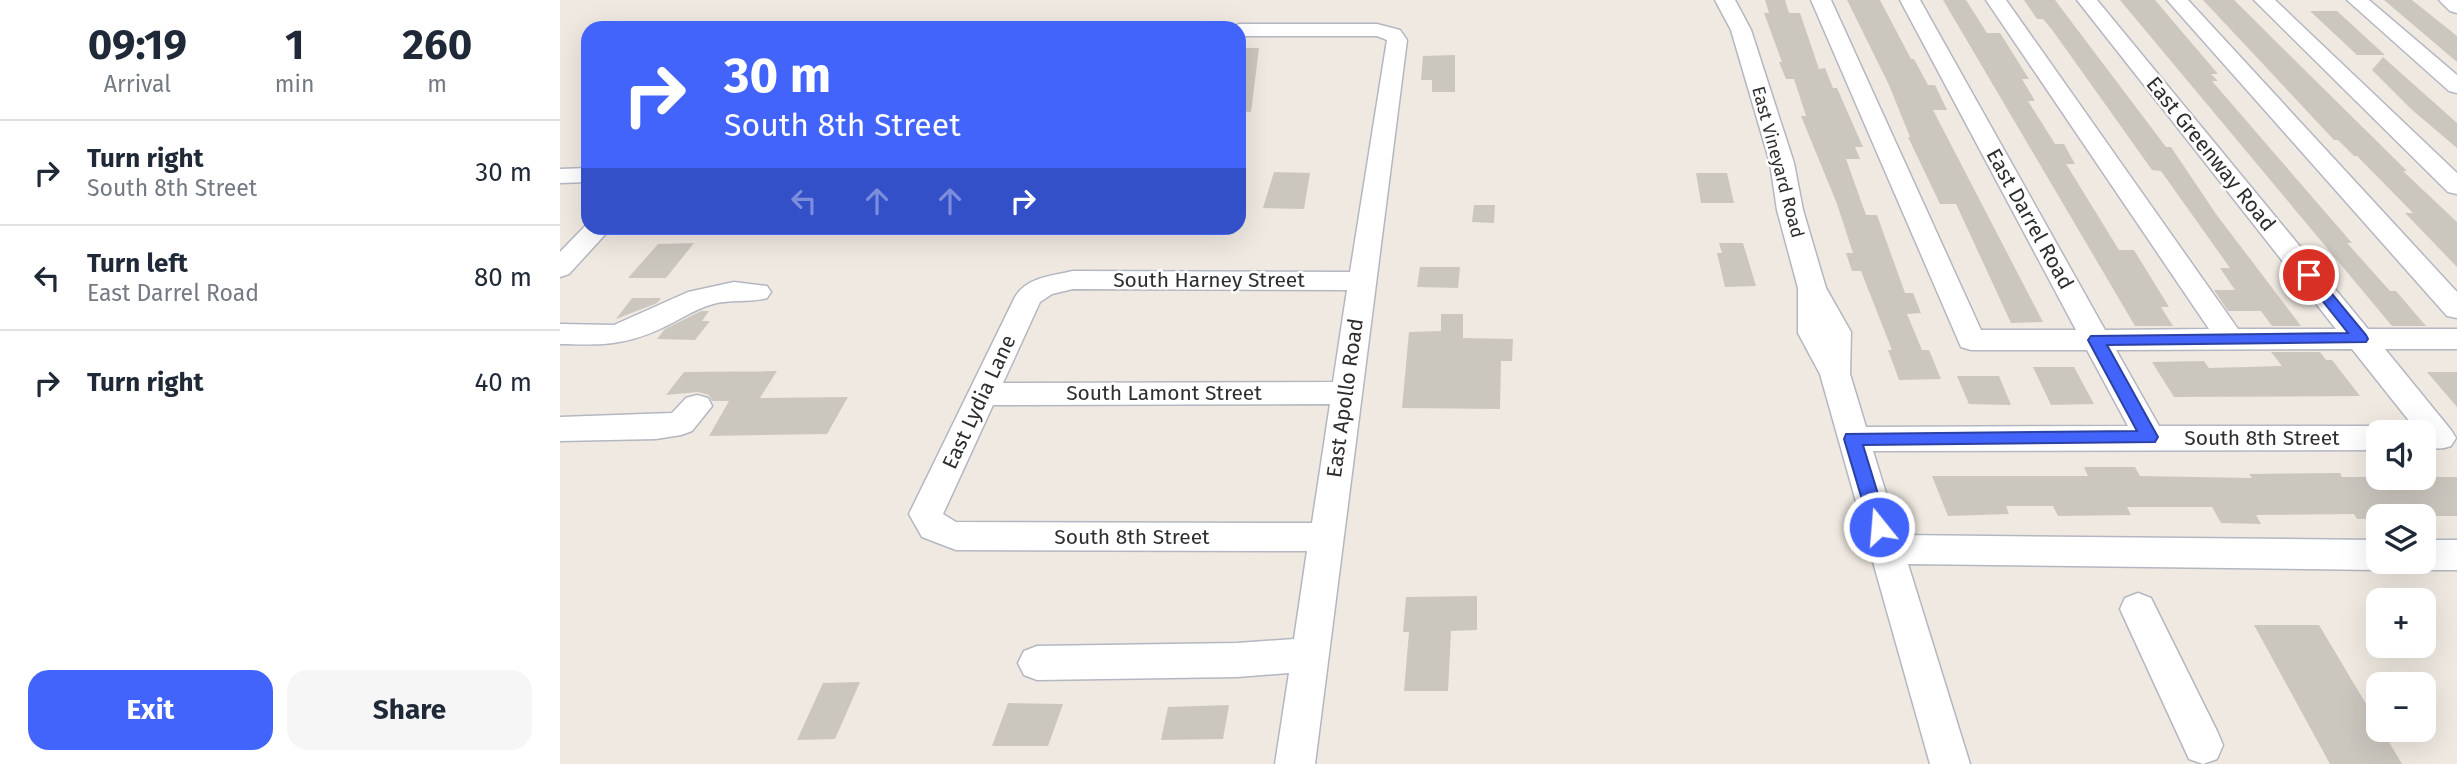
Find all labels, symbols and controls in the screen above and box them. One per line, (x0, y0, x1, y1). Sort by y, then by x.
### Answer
text: 09:19 (88, 20, 187, 70)
text: 1 (285, 20, 304, 70)
text: 260 (402, 20, 472, 70)
text: 30 m (724, 46, 831, 105)
icon: right (609, 49, 700, 140)
text: Arrival (104, 70, 171, 98)
text: min (275, 70, 315, 98)
text: m (427, 70, 447, 98)
street label: East Greenway Road (2141, 71, 2281, 237)
street label: East Vineyard Road (1747, 84, 1809, 240)
text: South 8th Street (724, 106, 961, 144)
text: Turn right (87, 143, 204, 174)
street label: East Darrel Road (1981, 144, 2079, 294)
icon: right (28, 154, 66, 192)
text: 30 m (475, 157, 532, 188)
text: South 8th Street (87, 174, 257, 202)
icon: left (785, 182, 823, 220)
icon: ahead (858, 182, 896, 220)
icon: ahead (931, 182, 969, 220)
icon: right (1004, 182, 1042, 220)
pin (2279, 245, 2339, 305)
text: Turn left (87, 248, 188, 279)
icon: arrive (2290, 256, 2328, 294)
icon: left (28, 259, 66, 297)
text: 80 m (474, 262, 532, 293)
street label: South Harney Street (1113, 267, 1305, 293)
text: East Darrel Road (87, 279, 259, 307)
street label: East Apollo Road (1321, 317, 1369, 479)
street label: East Lydia Lane (937, 331, 1021, 473)
icon: right (28, 364, 66, 402)
text: Turn right (87, 367, 204, 398)
text: 40 m (474, 367, 532, 398)
street label: South Lamont Street (1066, 380, 1262, 406)
map controls (2366, 420, 2436, 742)
button: sound (2366, 420, 2436, 490)
street label: South 8th Street (2184, 425, 2340, 451)
position arrow (1842, 490, 1916, 564)
button: layers (2366, 504, 2436, 574)
street label: South 8th Street (1054, 524, 1210, 550)
button: + (2366, 588, 2436, 658)
button: Exit (28, 670, 273, 750)
button: Share (287, 670, 532, 750)
button: − (2366, 672, 2436, 742)

